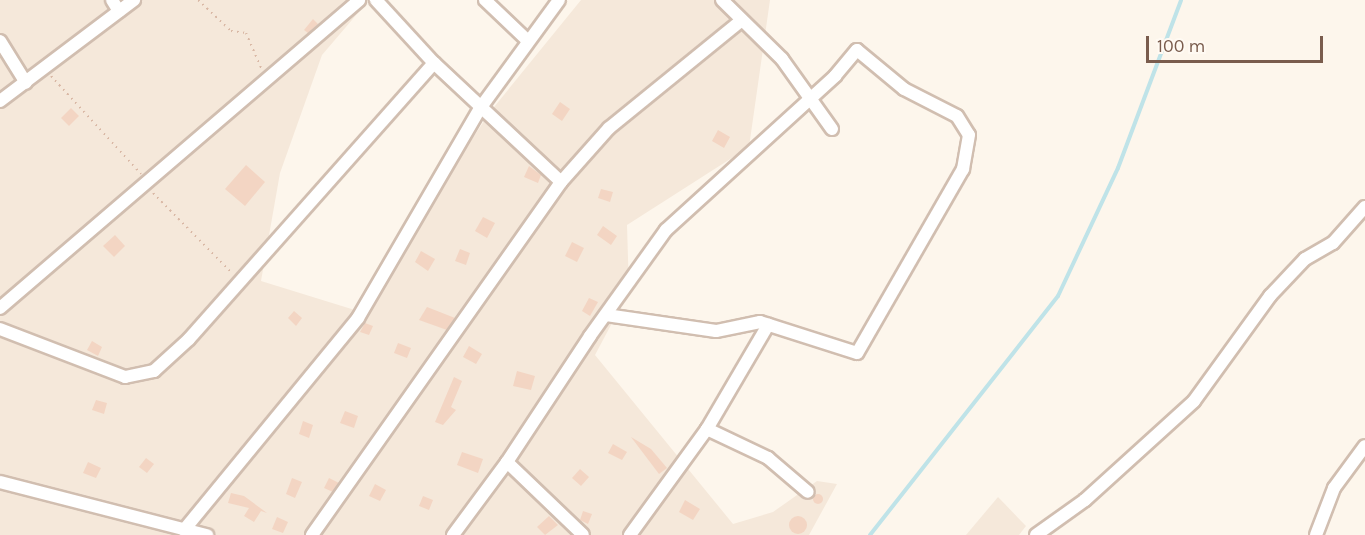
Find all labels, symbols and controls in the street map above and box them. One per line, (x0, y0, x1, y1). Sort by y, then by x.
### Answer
scale bar (1149, 24, 1326, 62)
text: 100 m (1157, 35, 1205, 57)

